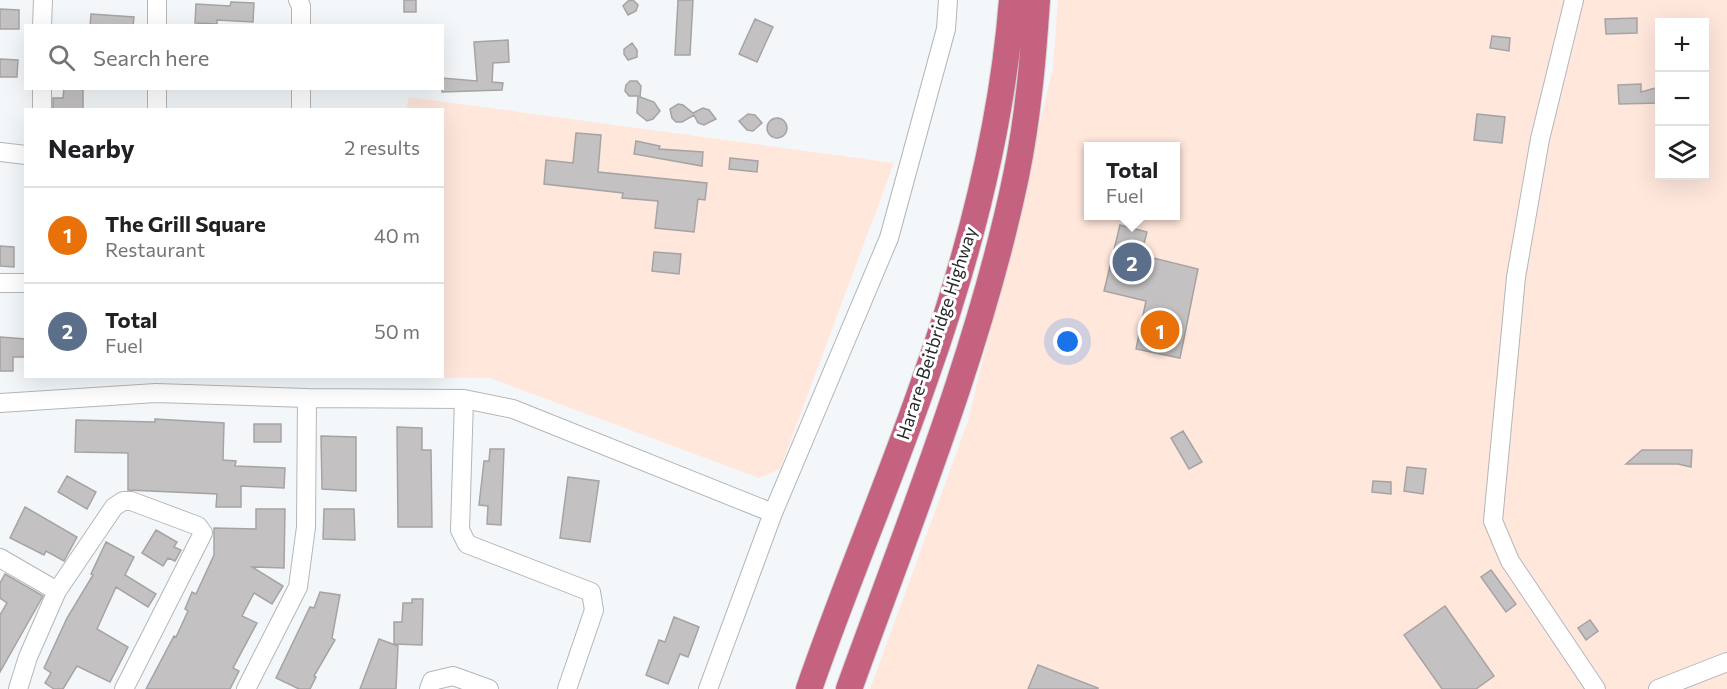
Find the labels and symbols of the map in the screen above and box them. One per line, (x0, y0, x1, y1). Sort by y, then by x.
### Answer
street label: Harare-Beitbridge Highway (891, 224, 981, 442)
pin: 2 (1112, 240, 1152, 284)
pin: 1 (1140, 308, 1180, 352)
your location (1053, 327, 1082, 356)

